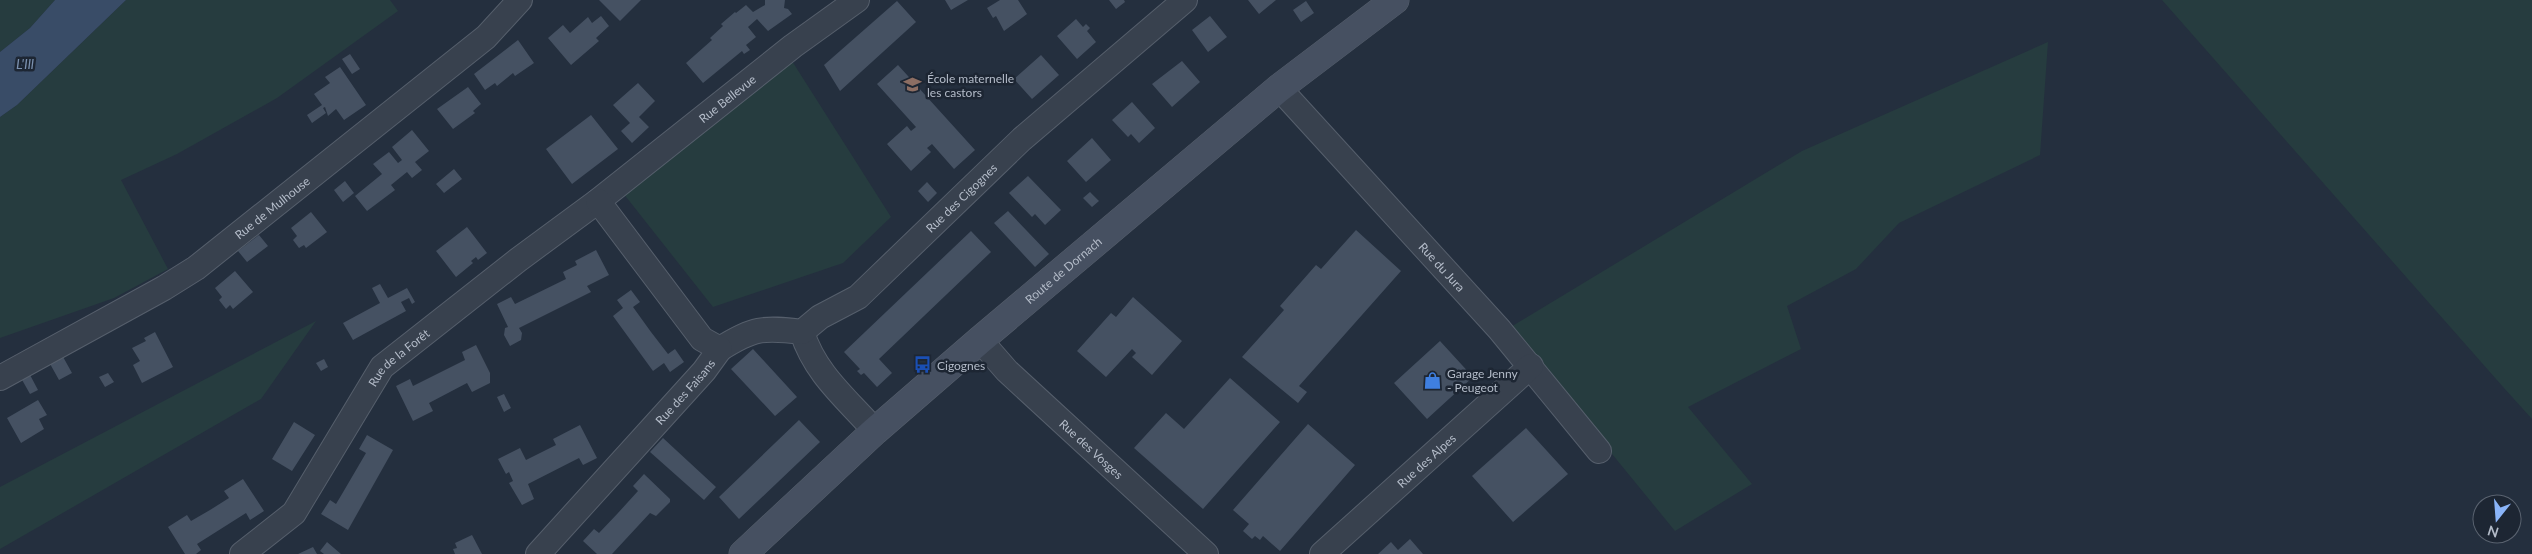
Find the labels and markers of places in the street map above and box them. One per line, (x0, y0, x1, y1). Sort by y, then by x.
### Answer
place label: École maternelle les castors (927, 71, 1014, 100)
school or university icon: École maternelle les castors (903, 75, 923, 95)
bus stop icon: Cigognes (913, 355, 933, 375)
place label: Cigognes (937, 358, 985, 373)
place label: Garage Jenny - Peugeot (1447, 366, 1519, 395)
shop icon: Garage Jenny - Peugeot (1423, 370, 1443, 390)

